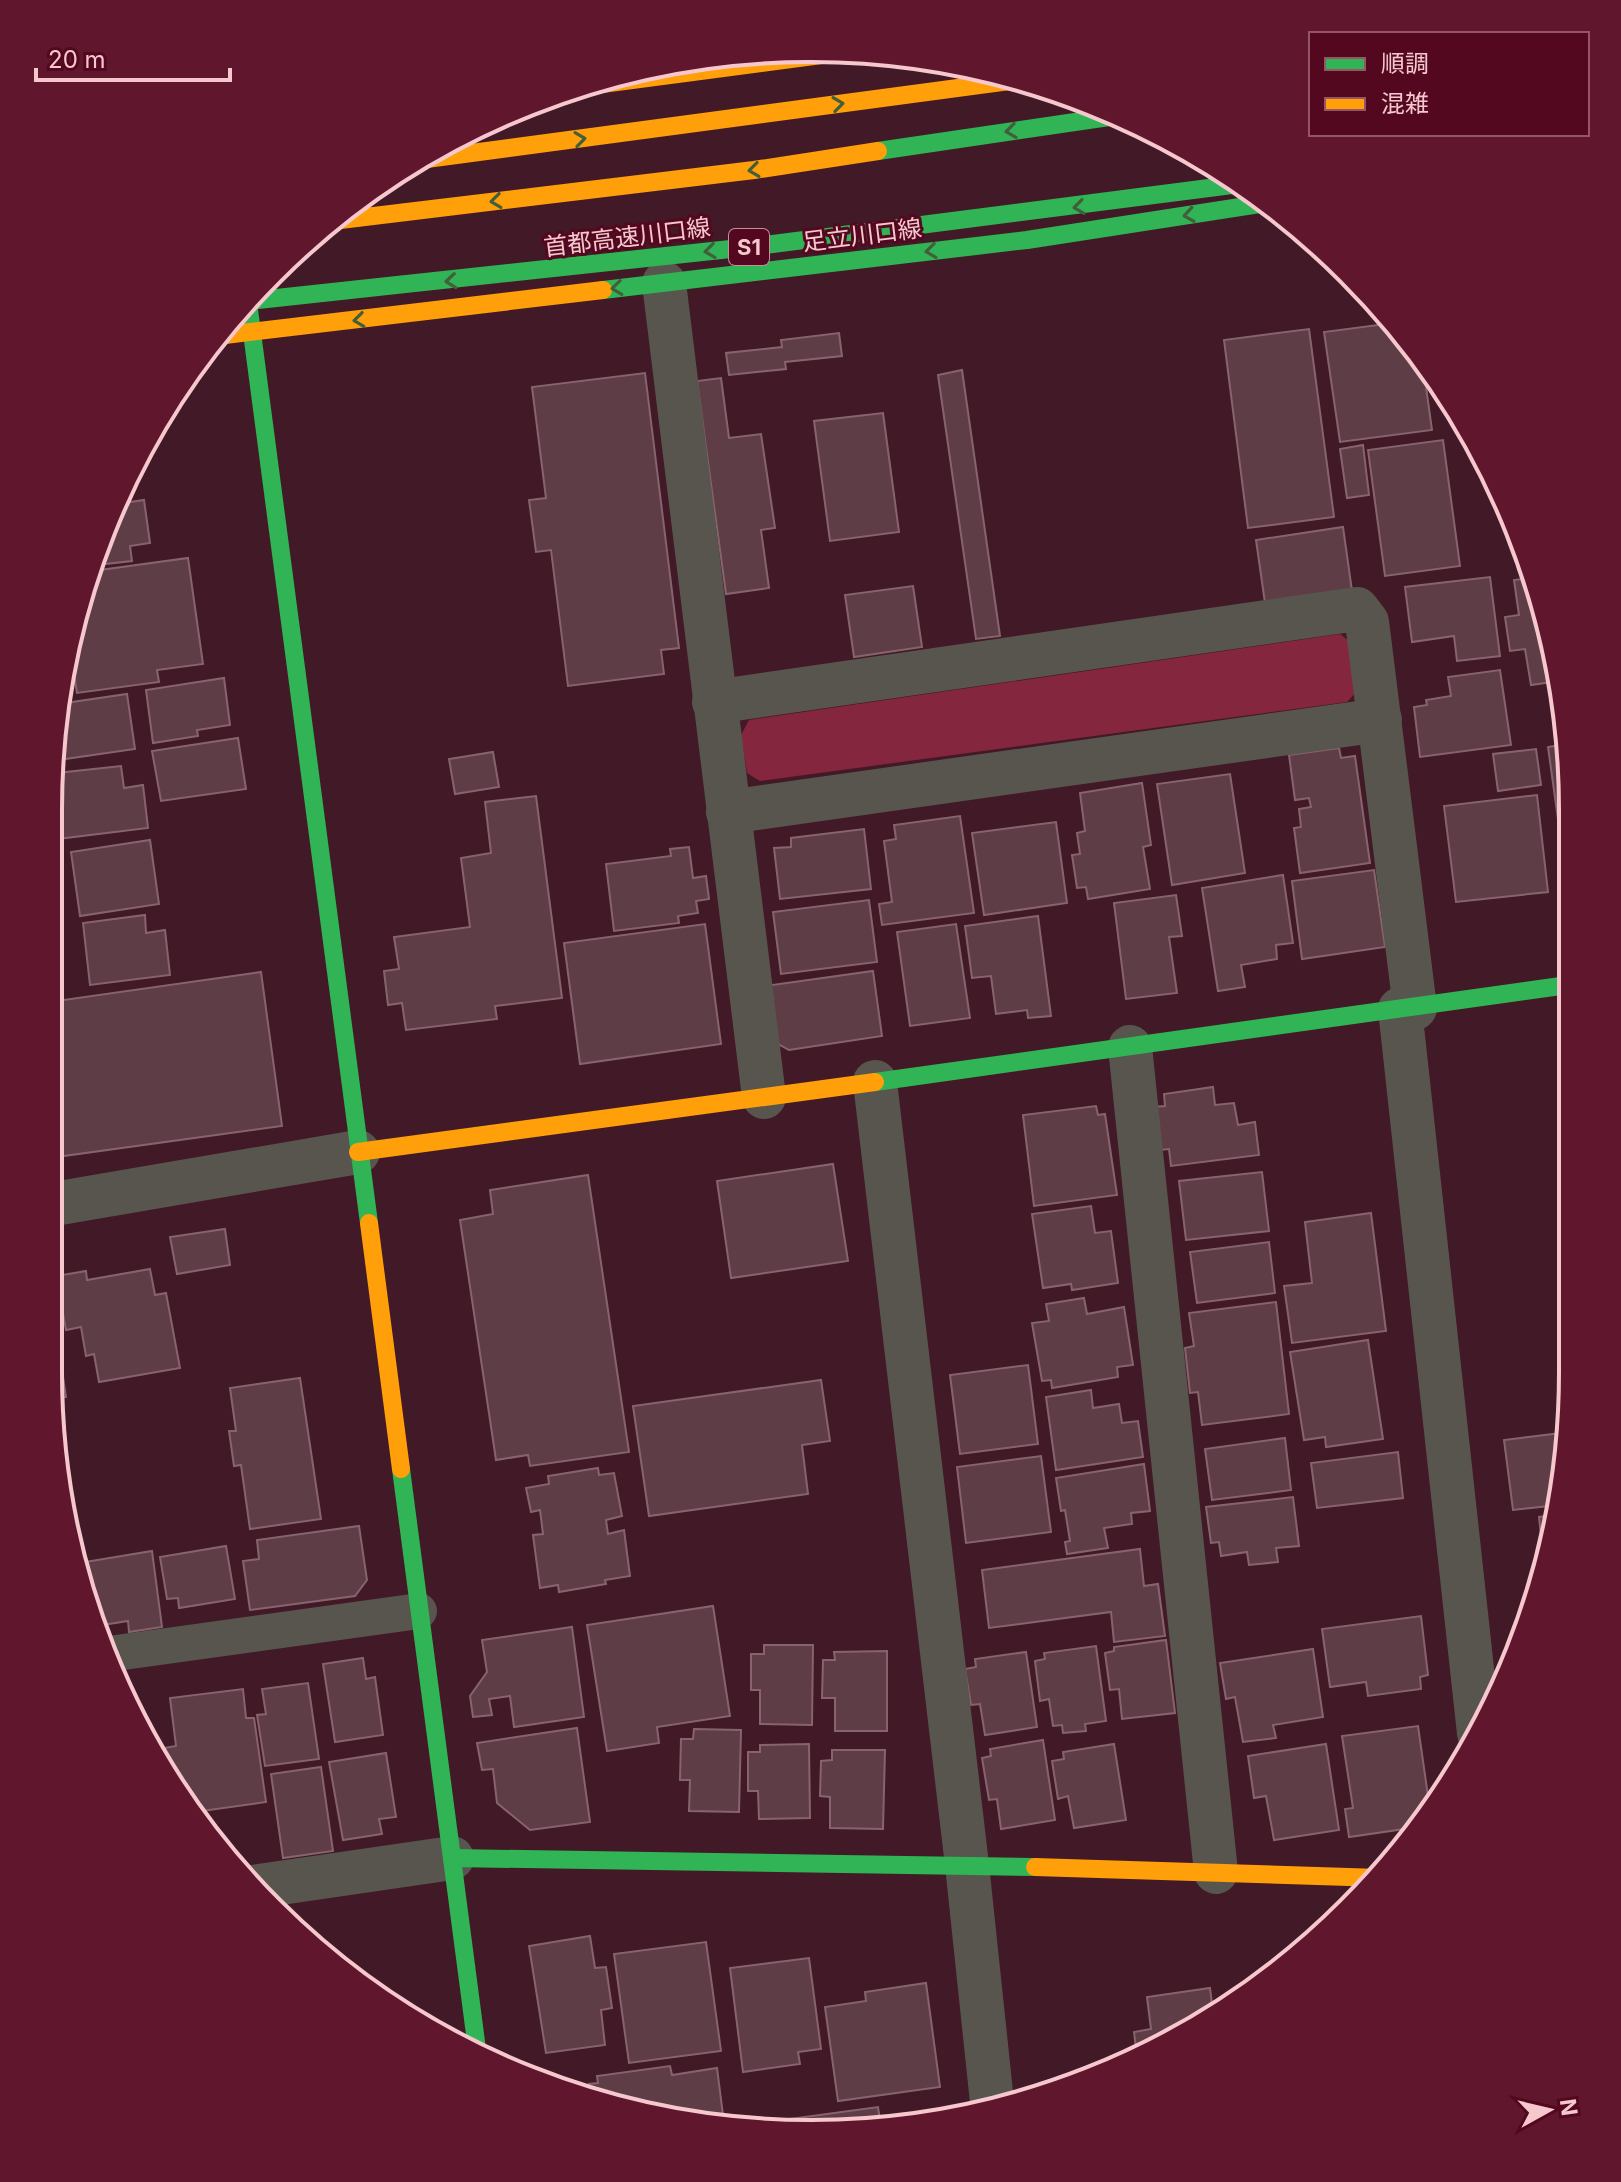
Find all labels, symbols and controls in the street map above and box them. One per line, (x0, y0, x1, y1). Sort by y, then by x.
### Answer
scale bar (36, 32, 230, 82)
legend (1309, 32, 1589, 136)
text: 20 m (48, 45, 106, 74)
text: 順調 (1381, 49, 1429, 78)
text: 混雑 (1381, 89, 1429, 118)
one-way arrow (831, 96, 844, 113)
one-way arrow (1004, 122, 1018, 139)
one-way arrow (573, 131, 587, 148)
one-way arrow (747, 161, 760, 178)
one-way arrow (489, 193, 502, 210)
one-way arrow (1072, 198, 1086, 215)
one-way arrow (1182, 206, 1196, 223)
street label: 首都高速川口線 (542, 212, 712, 262)
street label: 足立川口線 (801, 213, 923, 257)
road number: S1 (729, 229, 769, 265)
one-way arrow (924, 242, 938, 259)
one-way arrow (703, 243, 716, 260)
one-way arrow (444, 272, 457, 289)
one-way arrow (611, 280, 624, 297)
one-way arrow (352, 311, 365, 328)
north arrow (1509, 2070, 1589, 2150)
text: N (1555, 2097, 1583, 2117)

